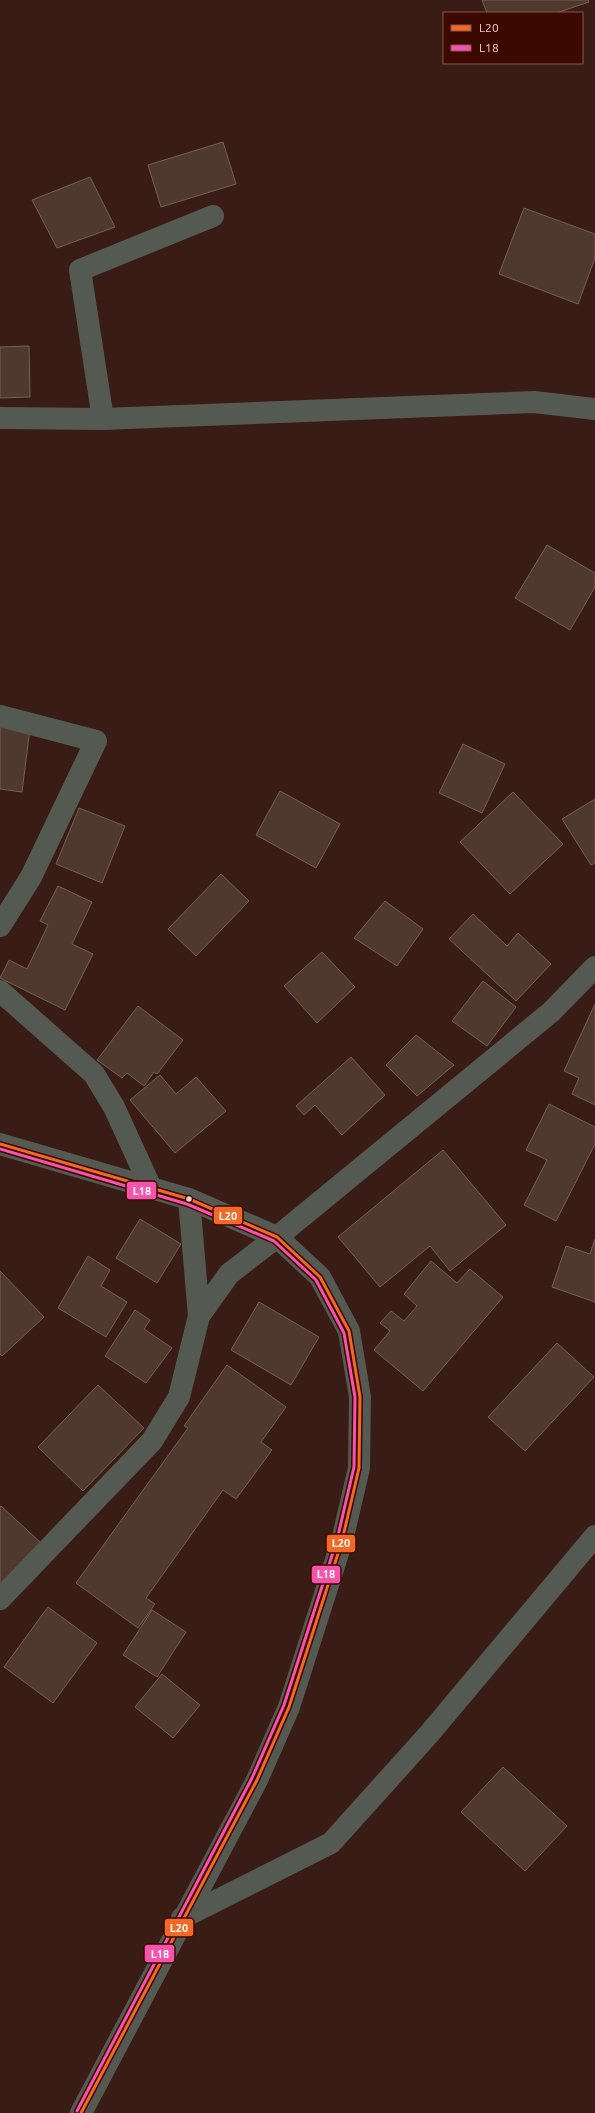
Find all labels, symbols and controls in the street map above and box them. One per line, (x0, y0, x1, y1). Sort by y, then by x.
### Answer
legend (443, 12, 583, 64)
text: L20 (479, 21, 499, 34)
text: L18 (479, 41, 499, 54)
line badge: L18 (126, 1181, 157, 1200)
text: L18 (133, 1185, 151, 1197)
unlabelled marker (184, 1194, 194, 1204)
line badge: L20 (213, 1206, 243, 1225)
text: L20 (219, 1210, 237, 1222)
line badge: L20 (326, 1534, 356, 1553)
text: L20 (332, 1537, 350, 1549)
line badge: L18 (311, 1565, 341, 1584)
text: L18 (317, 1568, 335, 1580)
line badge: L20 (164, 1918, 194, 1937)
text: L20 (170, 1922, 188, 1934)
line badge: L18 (144, 1944, 175, 1963)
text: L18 (151, 1948, 169, 1960)

